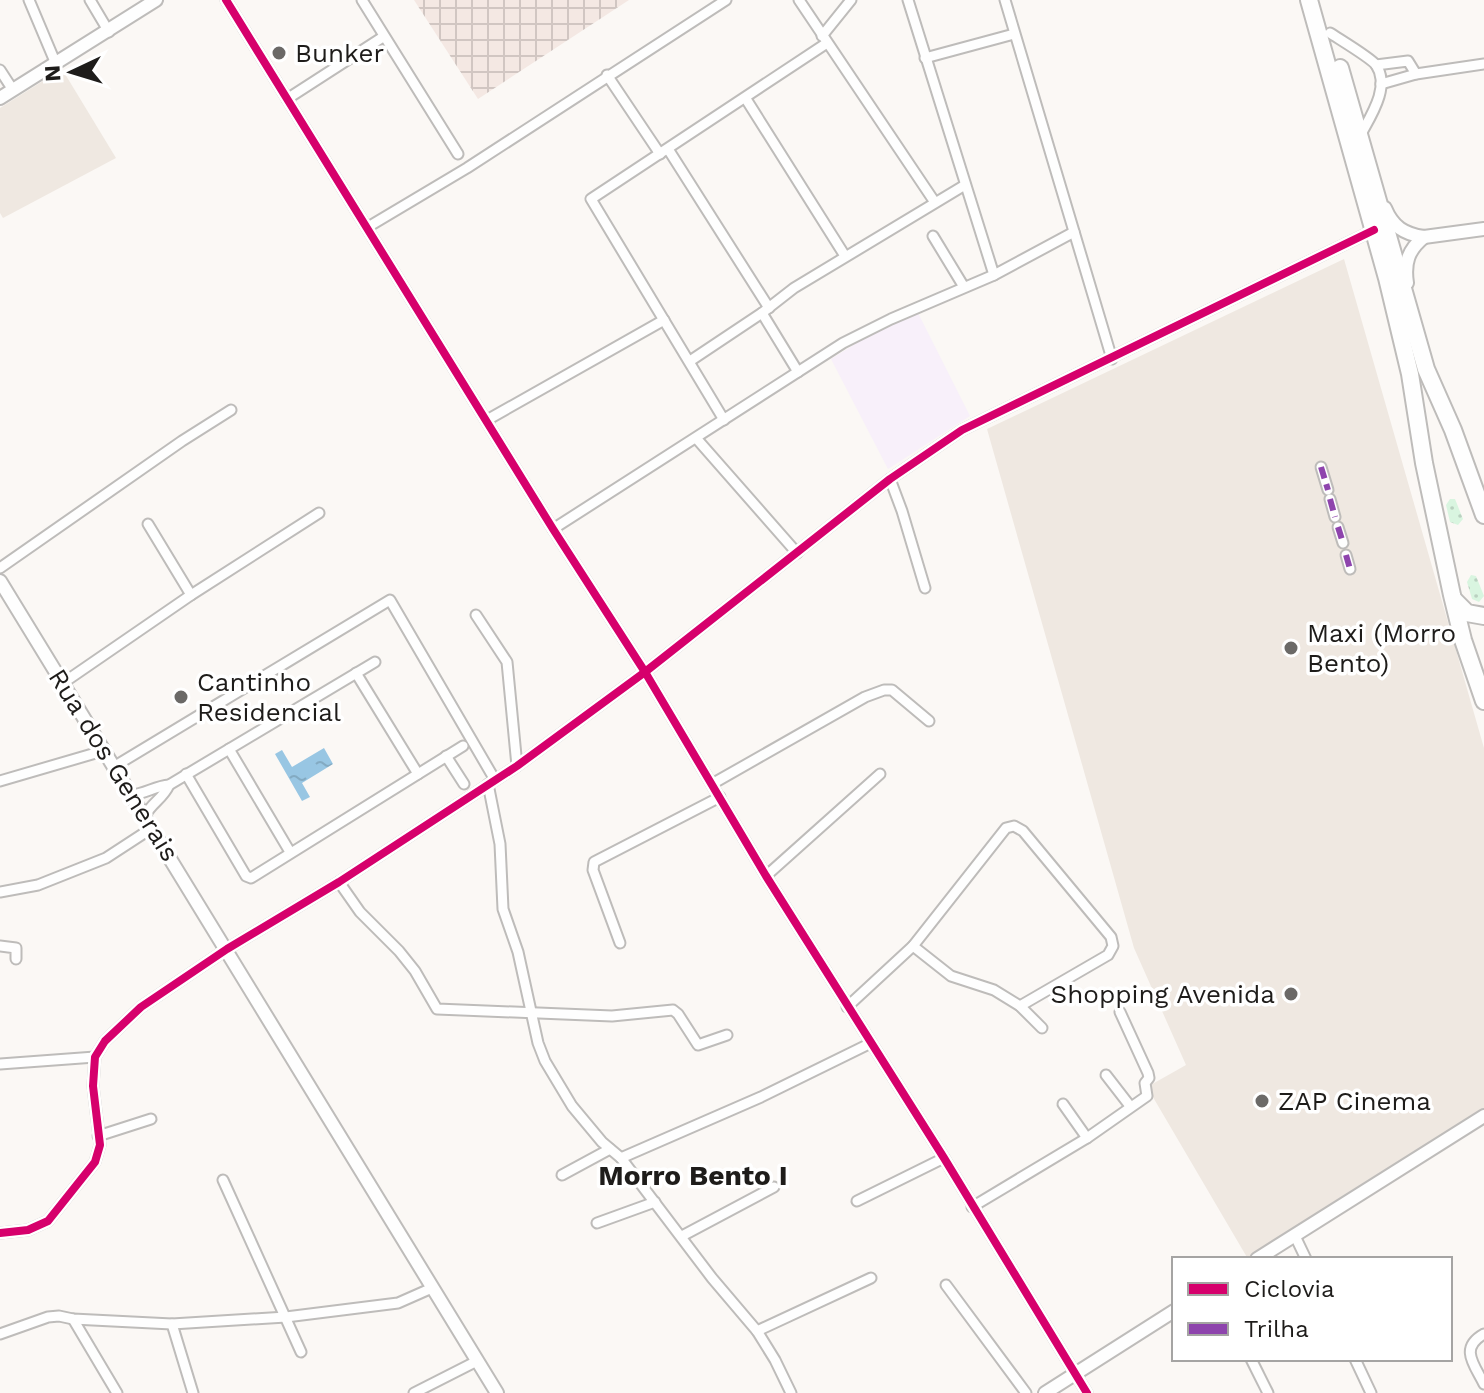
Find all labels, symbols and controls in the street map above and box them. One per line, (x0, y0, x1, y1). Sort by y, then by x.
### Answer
north arrow (32, 32, 112, 112)
place label: Bunker (295, 38, 384, 68)
marker: Bunker (270, 44, 288, 62)
text: N (40, 64, 66, 82)
place label: Maxi (Morro Bento) (1307, 618, 1456, 678)
marker: Maxi (Morro Bento) (1282, 639, 1300, 657)
street label: Rua dos Generais (43, 663, 185, 867)
place label: Cantinho Residencial (197, 667, 341, 727)
marker: Cantinho Residencial (172, 688, 190, 706)
place label: Shopping Avenida (1051, 979, 1275, 1009)
marker: Shopping Avenida (1282, 985, 1300, 1003)
place label: ZAP Cinema (1278, 1086, 1431, 1116)
marker: ZAP Cinema (1253, 1092, 1271, 1110)
district label: Morro Bento I (598, 1159, 788, 1192)
legend (1172, 1257, 1452, 1361)
text: Ciclovia (1244, 1275, 1334, 1303)
text: Trilha (1244, 1315, 1309, 1343)

